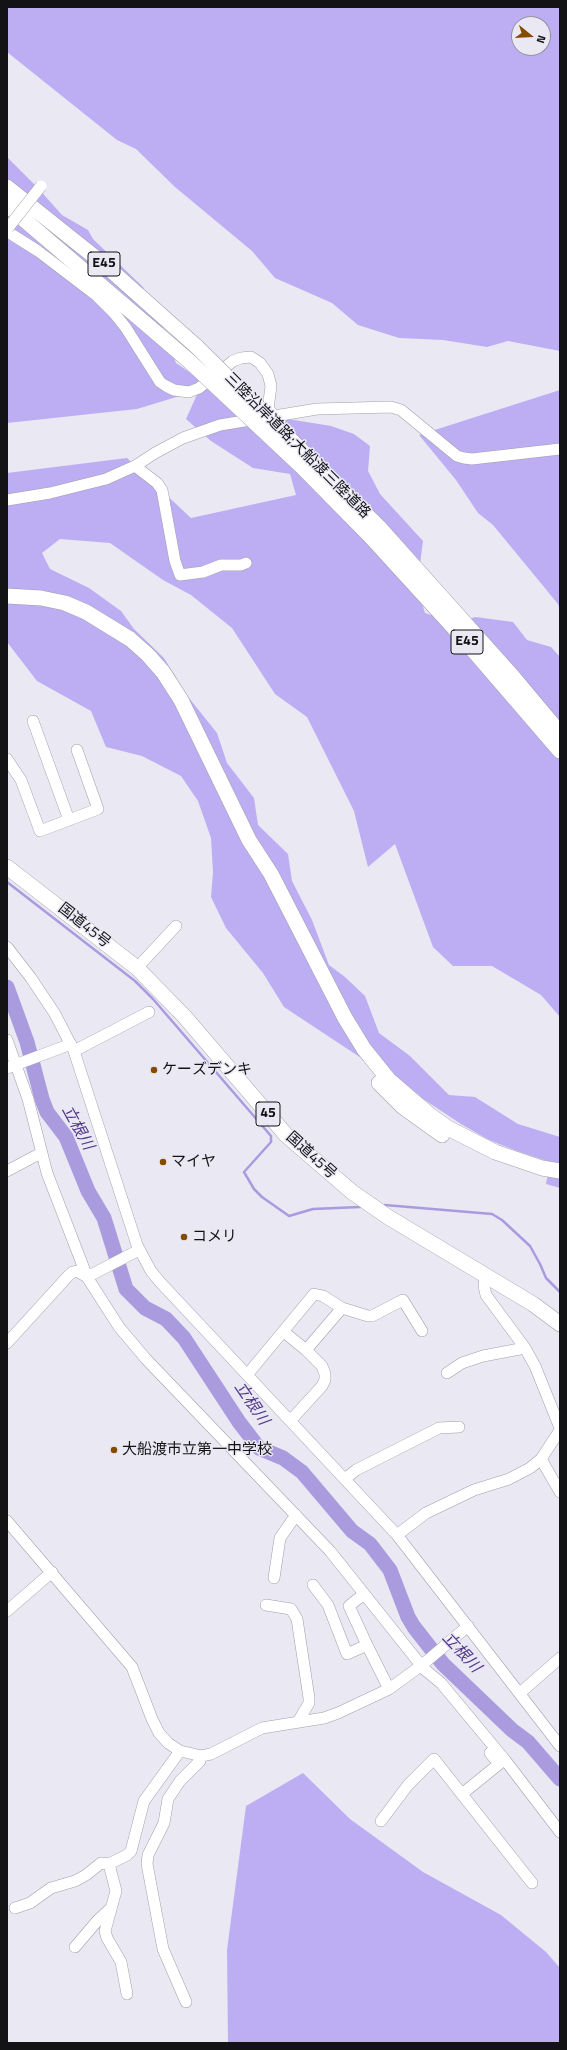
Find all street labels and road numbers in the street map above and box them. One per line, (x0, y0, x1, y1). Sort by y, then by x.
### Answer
road number: E45 (88, 252, 120, 276)
street label: 三陸沿岸道路;大船渡三陸道路 (220, 369, 374, 523)
road number: E45 (451, 630, 483, 654)
street label: 国道45号 (54, 900, 114, 952)
road number: 45 (256, 1102, 280, 1126)
street label: 国道45号 (282, 1129, 340, 1183)

